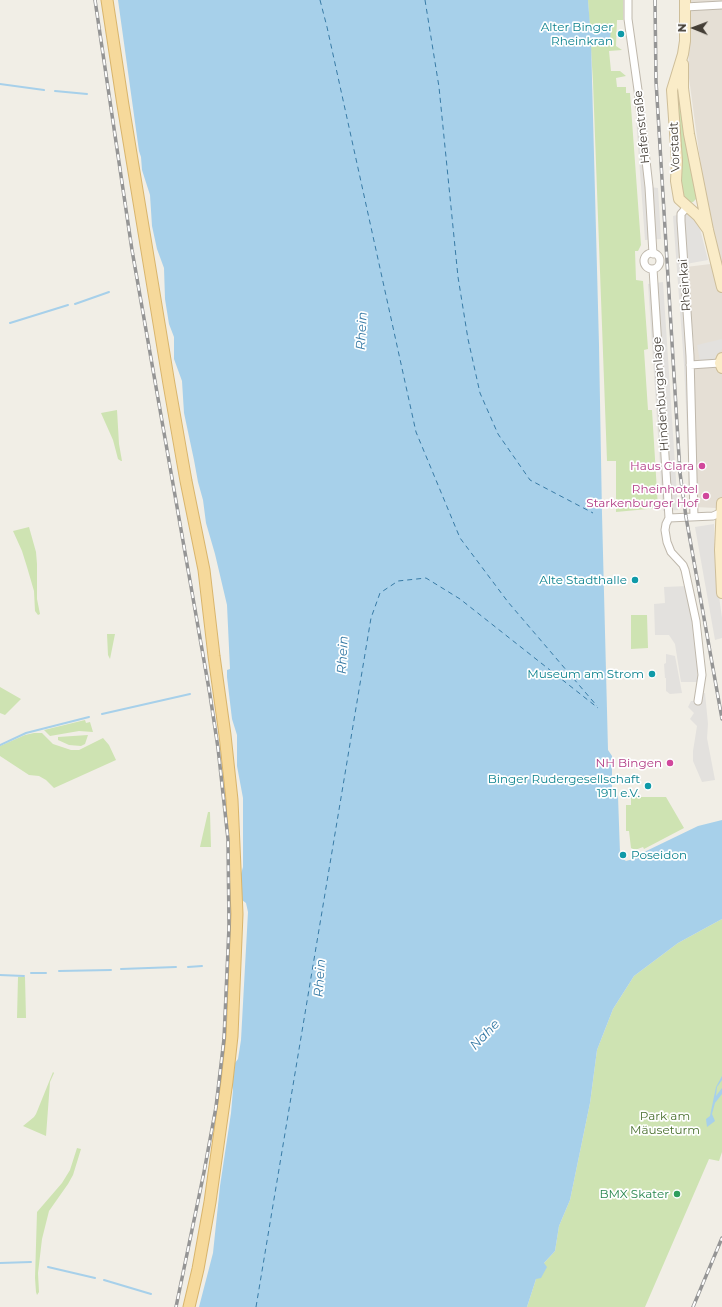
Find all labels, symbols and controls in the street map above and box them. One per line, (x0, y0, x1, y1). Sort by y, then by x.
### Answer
north arrow (674, 8, 714, 48)
place label: Alter Binger Rheinkran (541, 20, 613, 48)
text: N (675, 23, 689, 32)
marker: Alter Binger Rheinkran (616, 29, 626, 39)
street label: Hafenstraße (631, 90, 653, 164)
street label: Vorstadt (667, 122, 683, 172)
street label: Rheinkai (676, 258, 694, 312)
water label: Rhein (353, 311, 371, 351)
street label: Hindenburganlage (650, 336, 672, 452)
place label: Haus Clara (630, 459, 694, 473)
marker: Haus Clara (697, 461, 707, 471)
place label: Rheinhotel Starkenburger Hof (586, 482, 698, 510)
marker: Rheinhotel Starkenburger Hof (701, 491, 711, 501)
place label: Alte Stadthalle (539, 573, 627, 587)
marker: Alte Stadthalle (630, 575, 640, 585)
water label: Rhein (334, 635, 352, 675)
place label: Museum am Strom (527, 667, 644, 681)
marker: Museum am Strom (647, 669, 657, 679)
place label: NH Bingen (595, 756, 662, 770)
marker: NH Bingen (665, 758, 675, 768)
place label: Binger Rudergesellschaft 1911 e.V. (488, 772, 640, 800)
marker: Binger Rudergesellschaft 1911 e.V. (643, 781, 653, 791)
place label: Poseidon (631, 848, 687, 862)
marker: Poseidon (618, 850, 628, 860)
water label: Rhein (311, 958, 329, 998)
water label: Nahe (467, 1017, 503, 1053)
park label: Park am Mäuseturm (630, 1109, 700, 1137)
place label: BMX Skater (599, 1187, 669, 1201)
marker: BMX Skater (672, 1189, 682, 1199)

